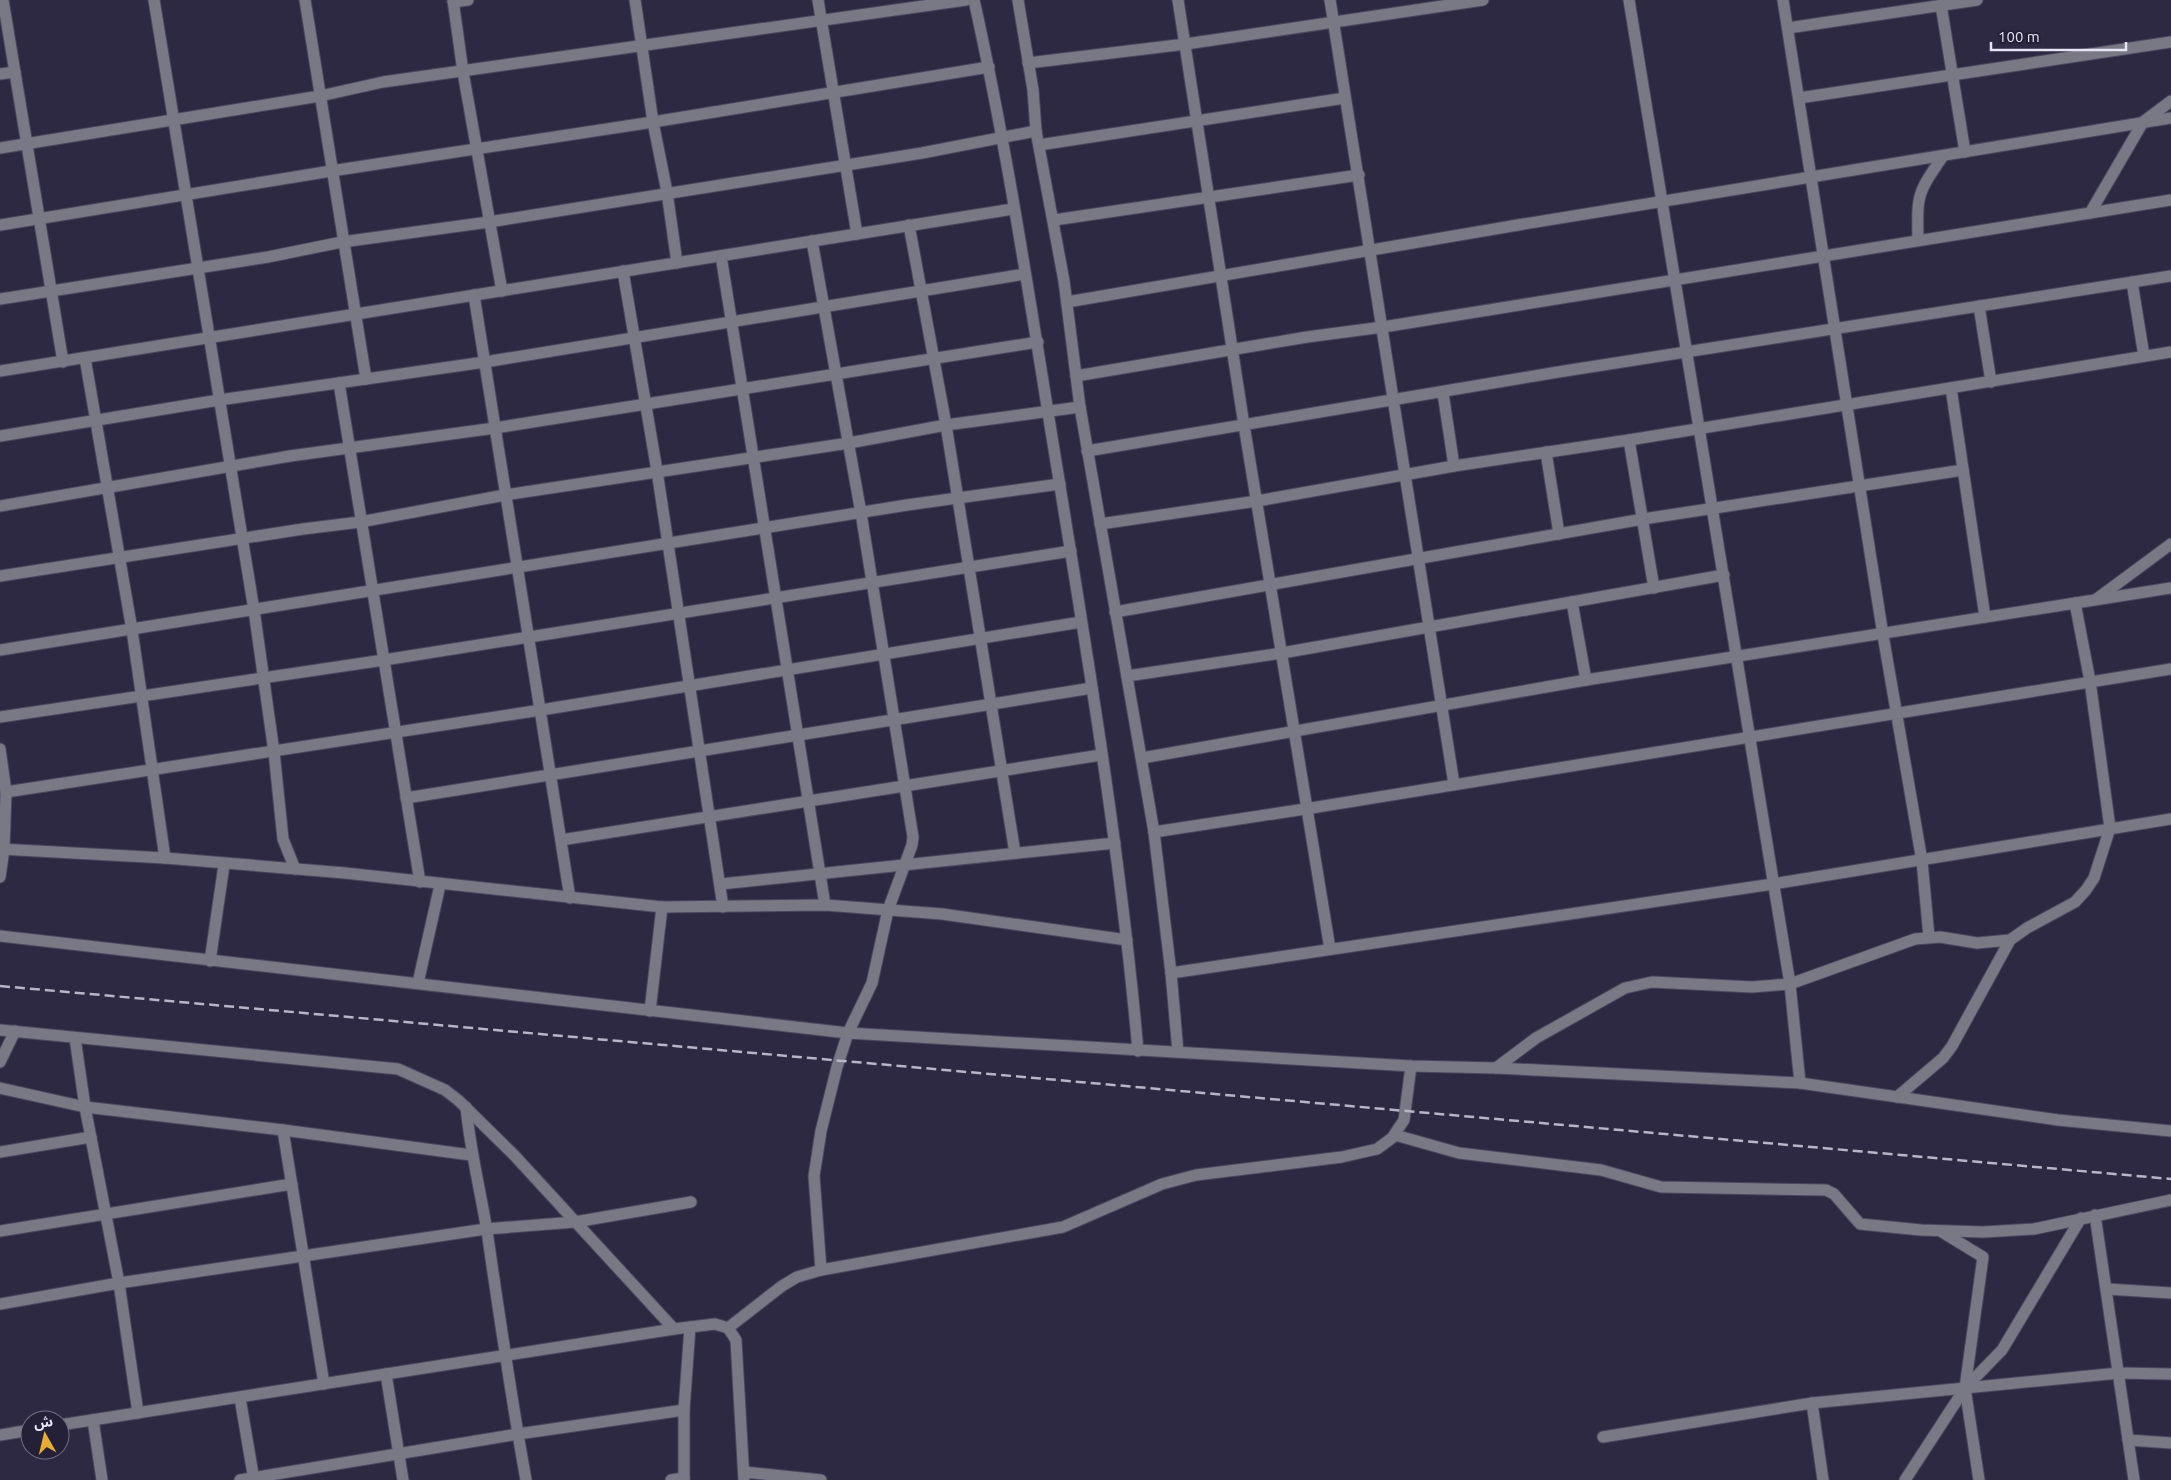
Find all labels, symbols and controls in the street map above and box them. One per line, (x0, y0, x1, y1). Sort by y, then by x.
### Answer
scale bar (1991, 20, 2126, 52)
text: 100 m (1998, 28, 2040, 45)
north arrow (20, 1410, 70, 1460)
text: ش (33, 1413, 54, 1431)

